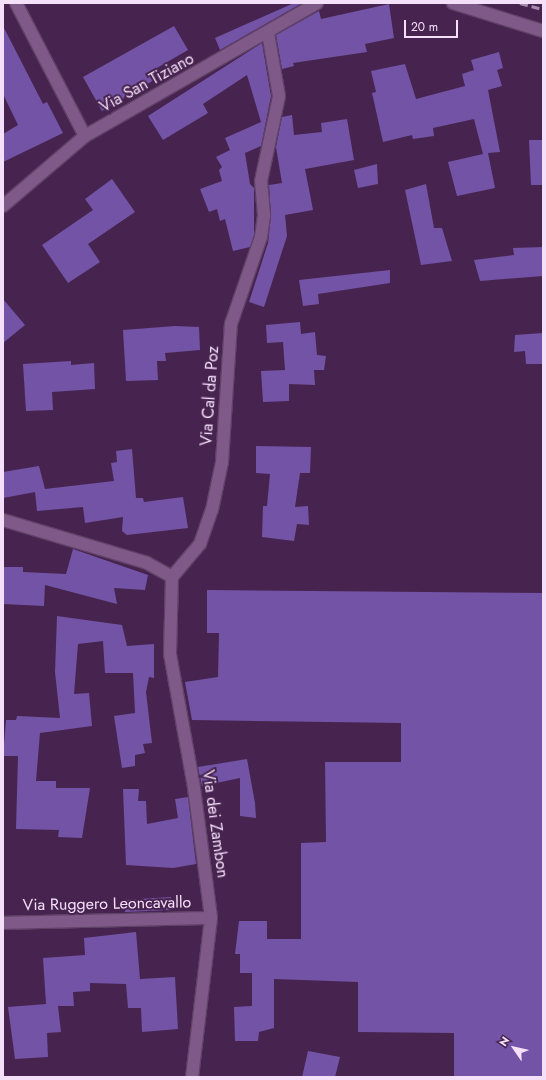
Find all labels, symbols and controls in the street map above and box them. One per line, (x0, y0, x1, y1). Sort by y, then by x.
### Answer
scale bar (406, 12, 460, 38)
text: 20 m (411, 18, 438, 36)
street label: Via San Tiziano (97, 49, 197, 117)
street label: Via Cal da Poz (197, 345, 223, 447)
street label: Via dei Zambon (198, 769, 232, 879)
street label: Via Ruggero Leoncavallo (23, 893, 191, 915)
north arrow (494, 1028, 534, 1068)
text: N (495, 1033, 513, 1049)

